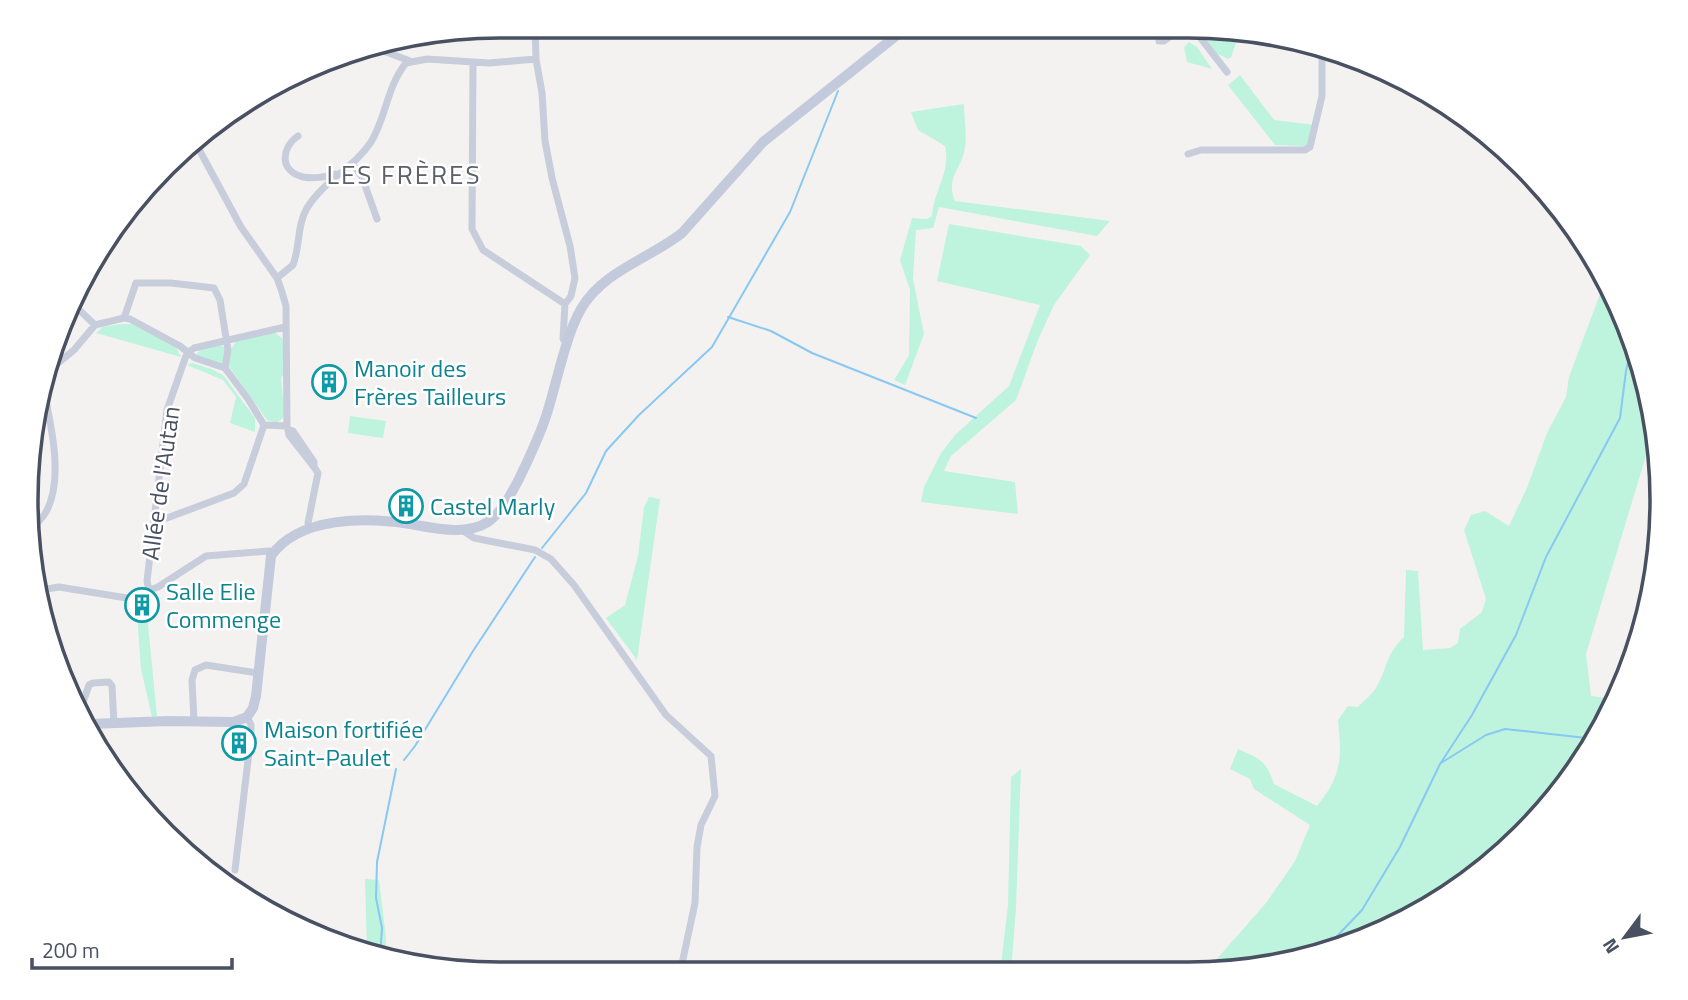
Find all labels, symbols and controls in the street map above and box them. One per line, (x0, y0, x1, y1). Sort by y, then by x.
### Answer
district label: LES FRÈRES (326, 155, 482, 194)
place label: Manoir des Frères Tailleurs (354, 350, 506, 414)
building icon: Manoir des Frères Tailleurs (310, 363, 348, 401)
street label: Allée de l'Autan (131, 404, 189, 562)
building icon: Castel Marly (387, 487, 425, 525)
place label: Castel Marly (430, 488, 556, 524)
place label: Salle Elie Commenge (166, 573, 281, 637)
building icon: Salle Elie Commenge (123, 586, 161, 624)
place label: Maison fortifiée Saint-Paulet (264, 711, 423, 775)
building icon: Maison fortifiée Saint-Paulet (220, 724, 258, 762)
north arrow (1590, 902, 1660, 972)
scale bar (32, 926, 231, 970)
text: N (1594, 933, 1626, 960)
text: 200 m (42, 934, 99, 966)

